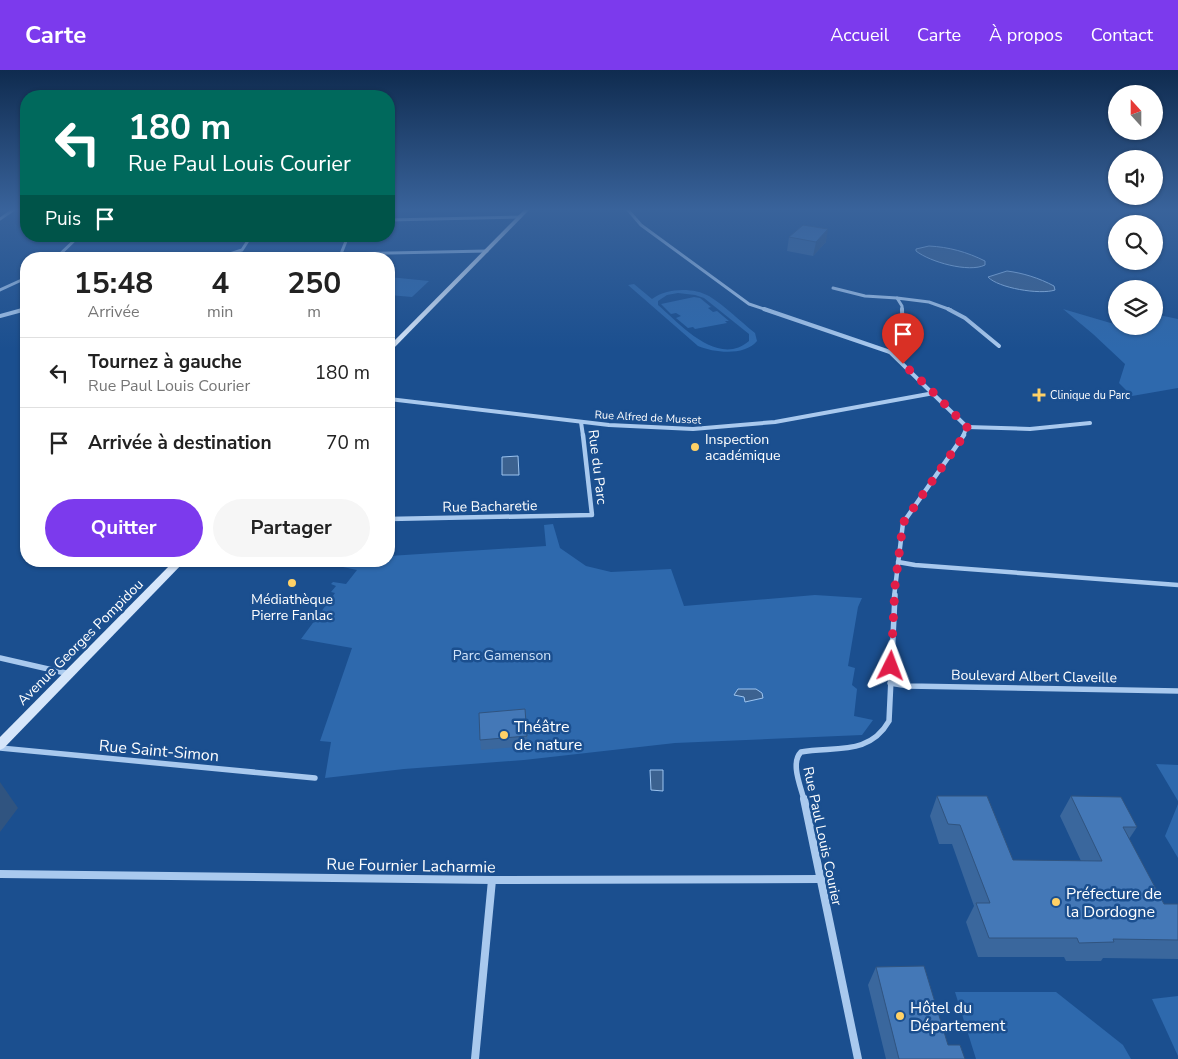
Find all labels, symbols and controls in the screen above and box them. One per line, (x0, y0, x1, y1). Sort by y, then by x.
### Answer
text: Carte (25, 19, 86, 51)
text: Accueil (830, 23, 889, 47)
text: Carte (917, 23, 961, 47)
text: À propos (989, 23, 1063, 47)
text: Contact (1091, 23, 1153, 47)
north arrow (1108, 85, 1162, 140)
map controls (1108, 85, 1163, 335)
text: 180 m (128, 104, 231, 151)
icon: left (45, 110, 110, 175)
text: Rue Paul Louis Courier (128, 149, 351, 179)
button: sound (1108, 150, 1163, 205)
icon: arrive (91, 205, 119, 233)
text: Puis (45, 206, 81, 232)
button: search (1108, 215, 1163, 270)
text: 15:48 (74, 263, 153, 304)
text: 4 (211, 263, 229, 304)
text: 250 (287, 263, 341, 304)
button: layers (1108, 280, 1163, 335)
text: Arrivée (87, 301, 139, 323)
text: min (207, 301, 233, 323)
text: m (307, 301, 321, 323)
pin (882, 313, 924, 364)
icon: arrive (889, 320, 917, 348)
text: Tournez à gauche (88, 349, 242, 375)
icon: left (45, 359, 73, 387)
text: 180 m (315, 360, 370, 386)
text: Rue Paul Louis Courier (88, 375, 250, 397)
marker: Clinique du Parc (1032, 388, 1046, 402)
place label: Clinique du Parc (1050, 388, 1130, 403)
street label: Rue Alfred de Musset (594, 407, 702, 428)
icon: arrive (45, 429, 73, 457)
street label: Rue du Parc (583, 429, 612, 506)
text: Arrivée à destination (88, 430, 272, 456)
text: 70 m (326, 430, 370, 456)
place label: Inspection académique (705, 430, 781, 465)
marker: Inspection académique (689, 441, 701, 453)
street label: Rue Bacharetie (442, 496, 538, 517)
button: Quitter (45, 499, 203, 557)
button: Partager (213, 499, 370, 557)
street label: Avenue Georges Pompidou (13, 575, 148, 710)
marker: Médiathèque Pierre Fanlac (286, 577, 298, 589)
place label: Médiathèque Pierre Fanlac (251, 590, 333, 625)
position arrow (864, 639, 916, 691)
park label: Parc Gamenson (453, 646, 551, 665)
street label: Boulevard Albert Claveille (951, 666, 1117, 687)
place label: Théâtre de nature (514, 716, 582, 756)
marker: Théâtre de nature (498, 729, 510, 741)
street label: Rue Saint-Simon (98, 735, 220, 767)
street label: Rue Paul Louis Courier (798, 765, 847, 907)
street label: Rue Fournier Lacharmie (326, 854, 496, 878)
place label: Préfecture de la Dordogne (1066, 883, 1162, 923)
marker: Préfecture de la Dordogne (1050, 896, 1062, 908)
place label: Hôtel du Département (910, 997, 1006, 1037)
marker: Hôtel du Département (894, 1010, 906, 1022)

